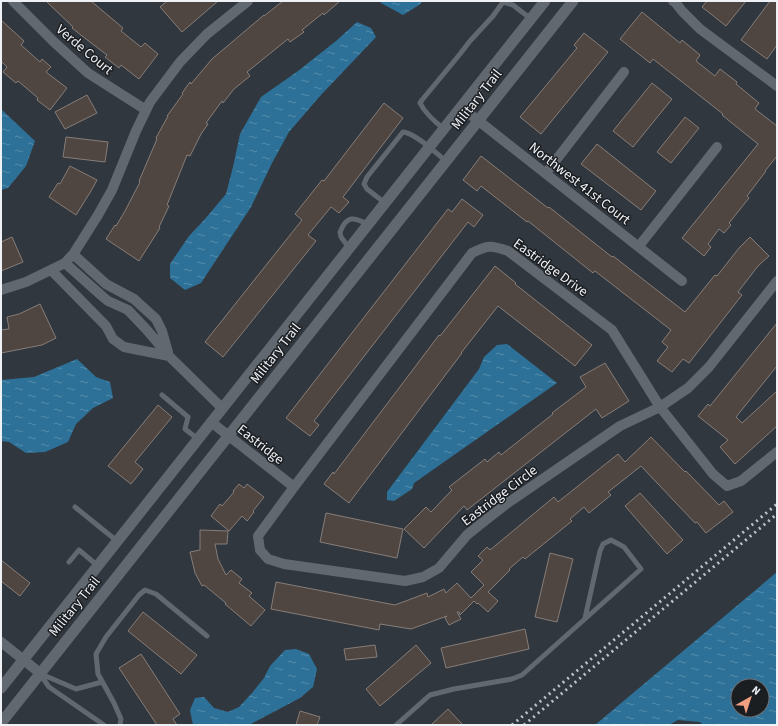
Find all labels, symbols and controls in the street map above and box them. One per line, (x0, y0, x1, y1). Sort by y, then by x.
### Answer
street label: Verde Court (52, 20, 117, 80)
street label: Military Trail (447, 65, 507, 134)
street label: Northwest 41st Court (524, 138, 635, 230)
street label: Eastridge Drive (509, 234, 592, 302)
street label: Military Trail (246, 319, 306, 388)
street label: Eastridge (233, 420, 288, 470)
street label: Eastridge Circle (457, 461, 542, 531)
street label: Military Trail (44, 572, 106, 641)
north arrow (730, 678, 770, 718)
text: N (748, 682, 764, 699)

